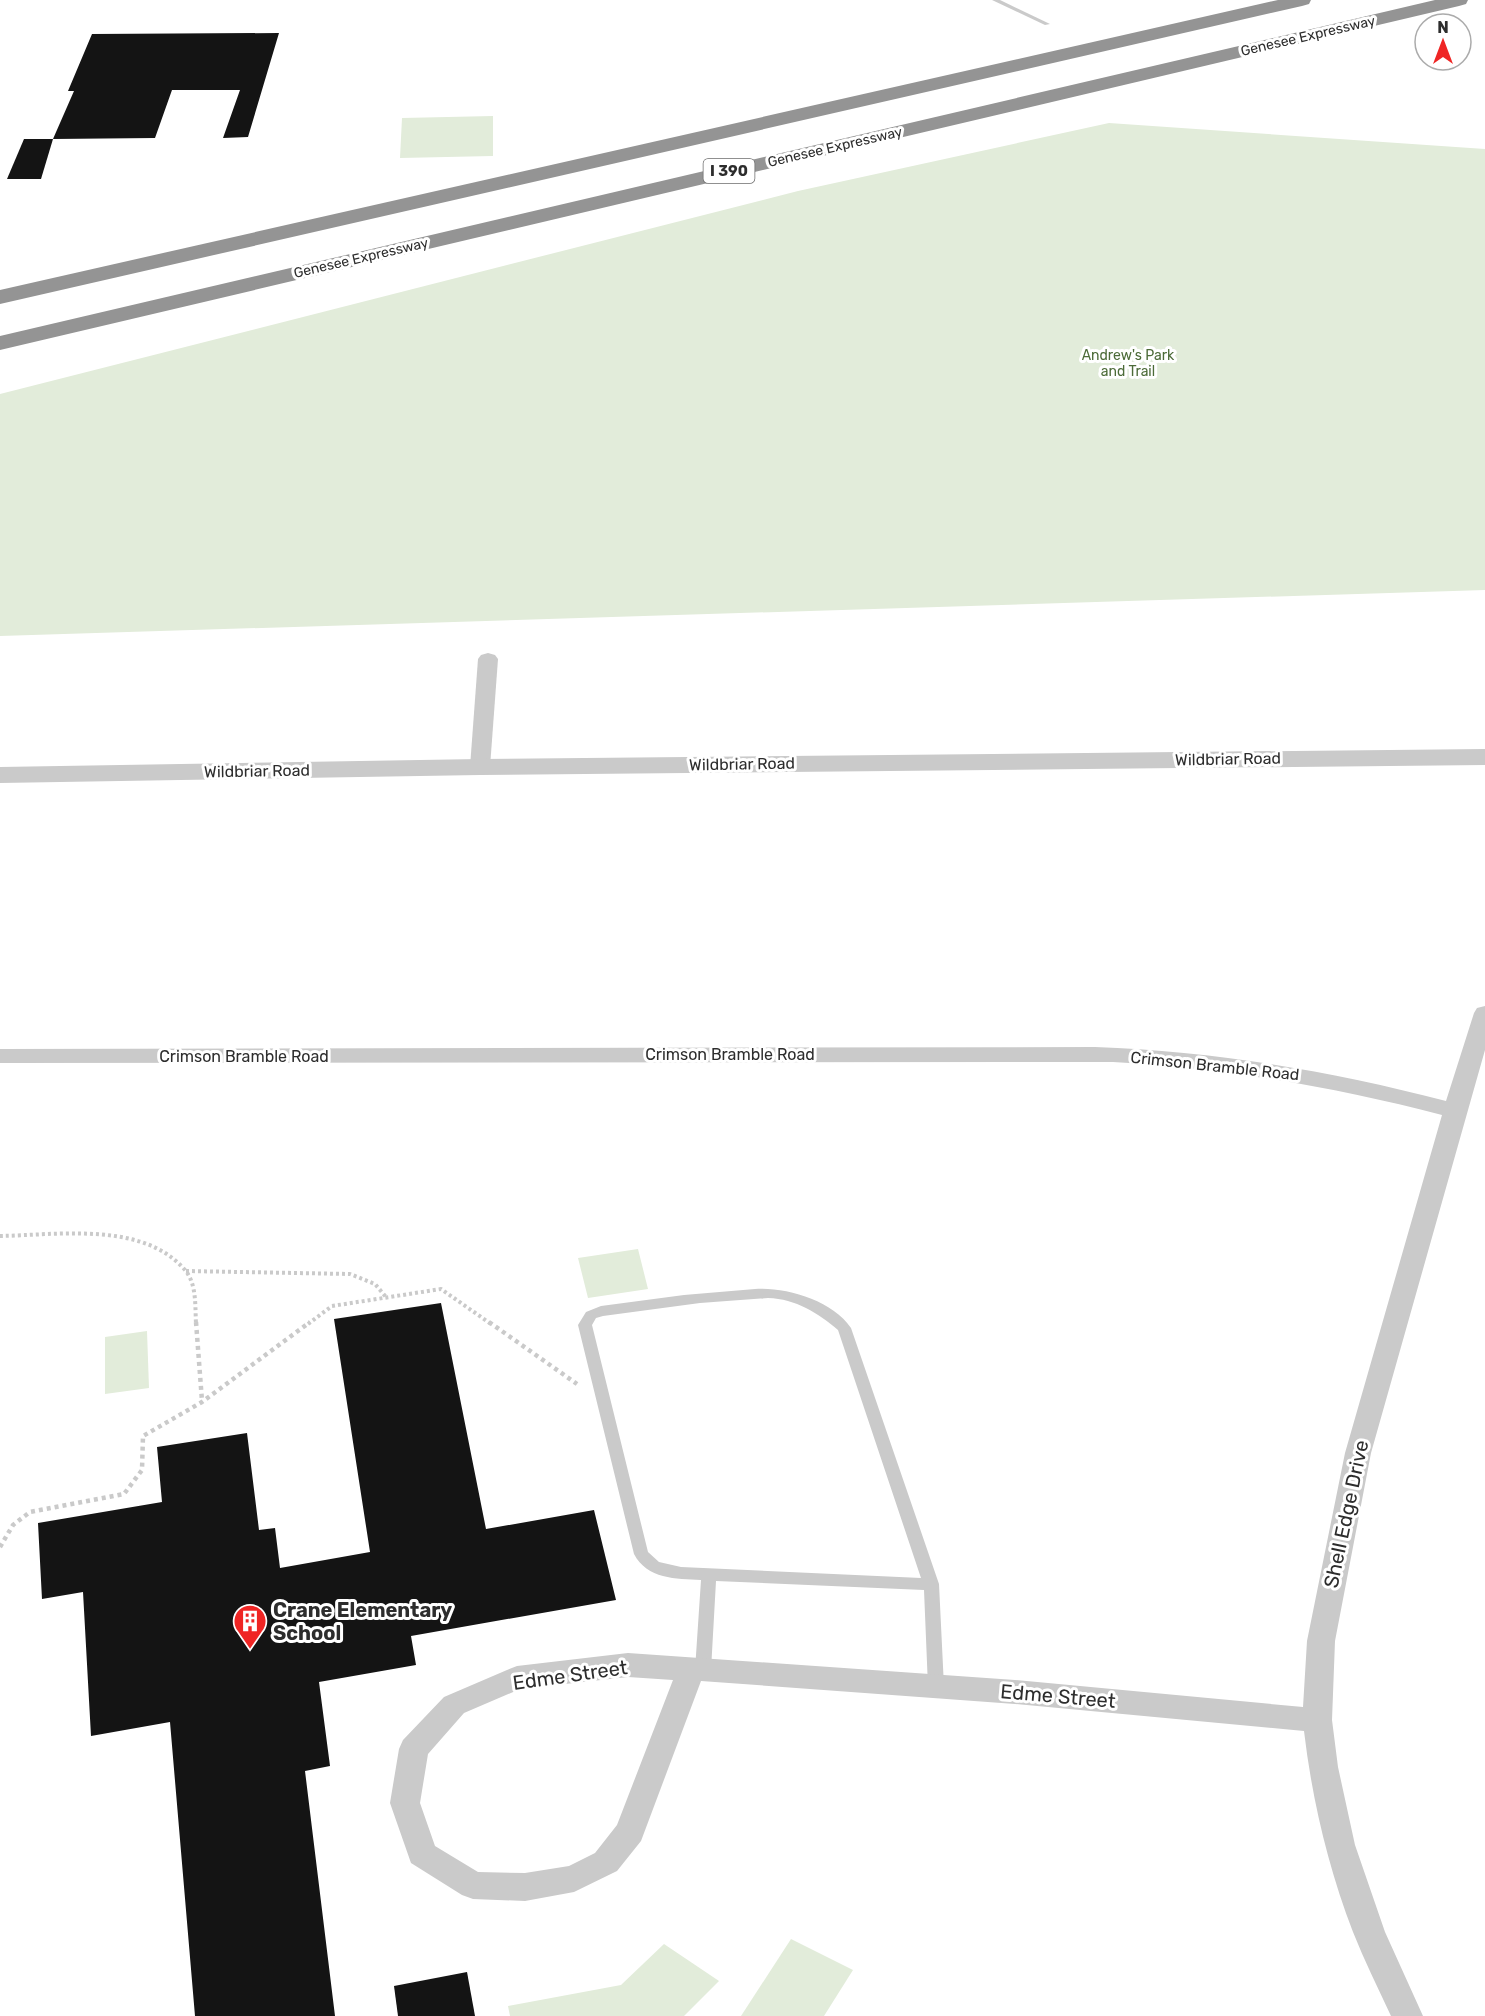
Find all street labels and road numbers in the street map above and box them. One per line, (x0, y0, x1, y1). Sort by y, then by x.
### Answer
street label: Genesee Expressway (1239, 12, 1377, 60)
street label: Genesee Expressway (766, 123, 904, 171)
road number: I 390 (704, 159, 754, 183)
street label: Genesee Expressway (292, 234, 430, 282)
street label: Wildbriar Road (1175, 749, 1281, 769)
street label: Wildbriar Road (689, 754, 795, 774)
street label: Wildbriar Road (204, 761, 310, 781)
street label: Crimson Bramble Road (645, 1045, 815, 1064)
street label: Crimson Bramble Road (159, 1047, 329, 1066)
street label: Crimson Bramble Road (1130, 1048, 1300, 1084)
street label: Shell Edge Drive (1319, 1438, 1373, 1590)
street label: Edme Street (511, 1655, 629, 1695)
street label: Edme Street (999, 1679, 1117, 1713)

